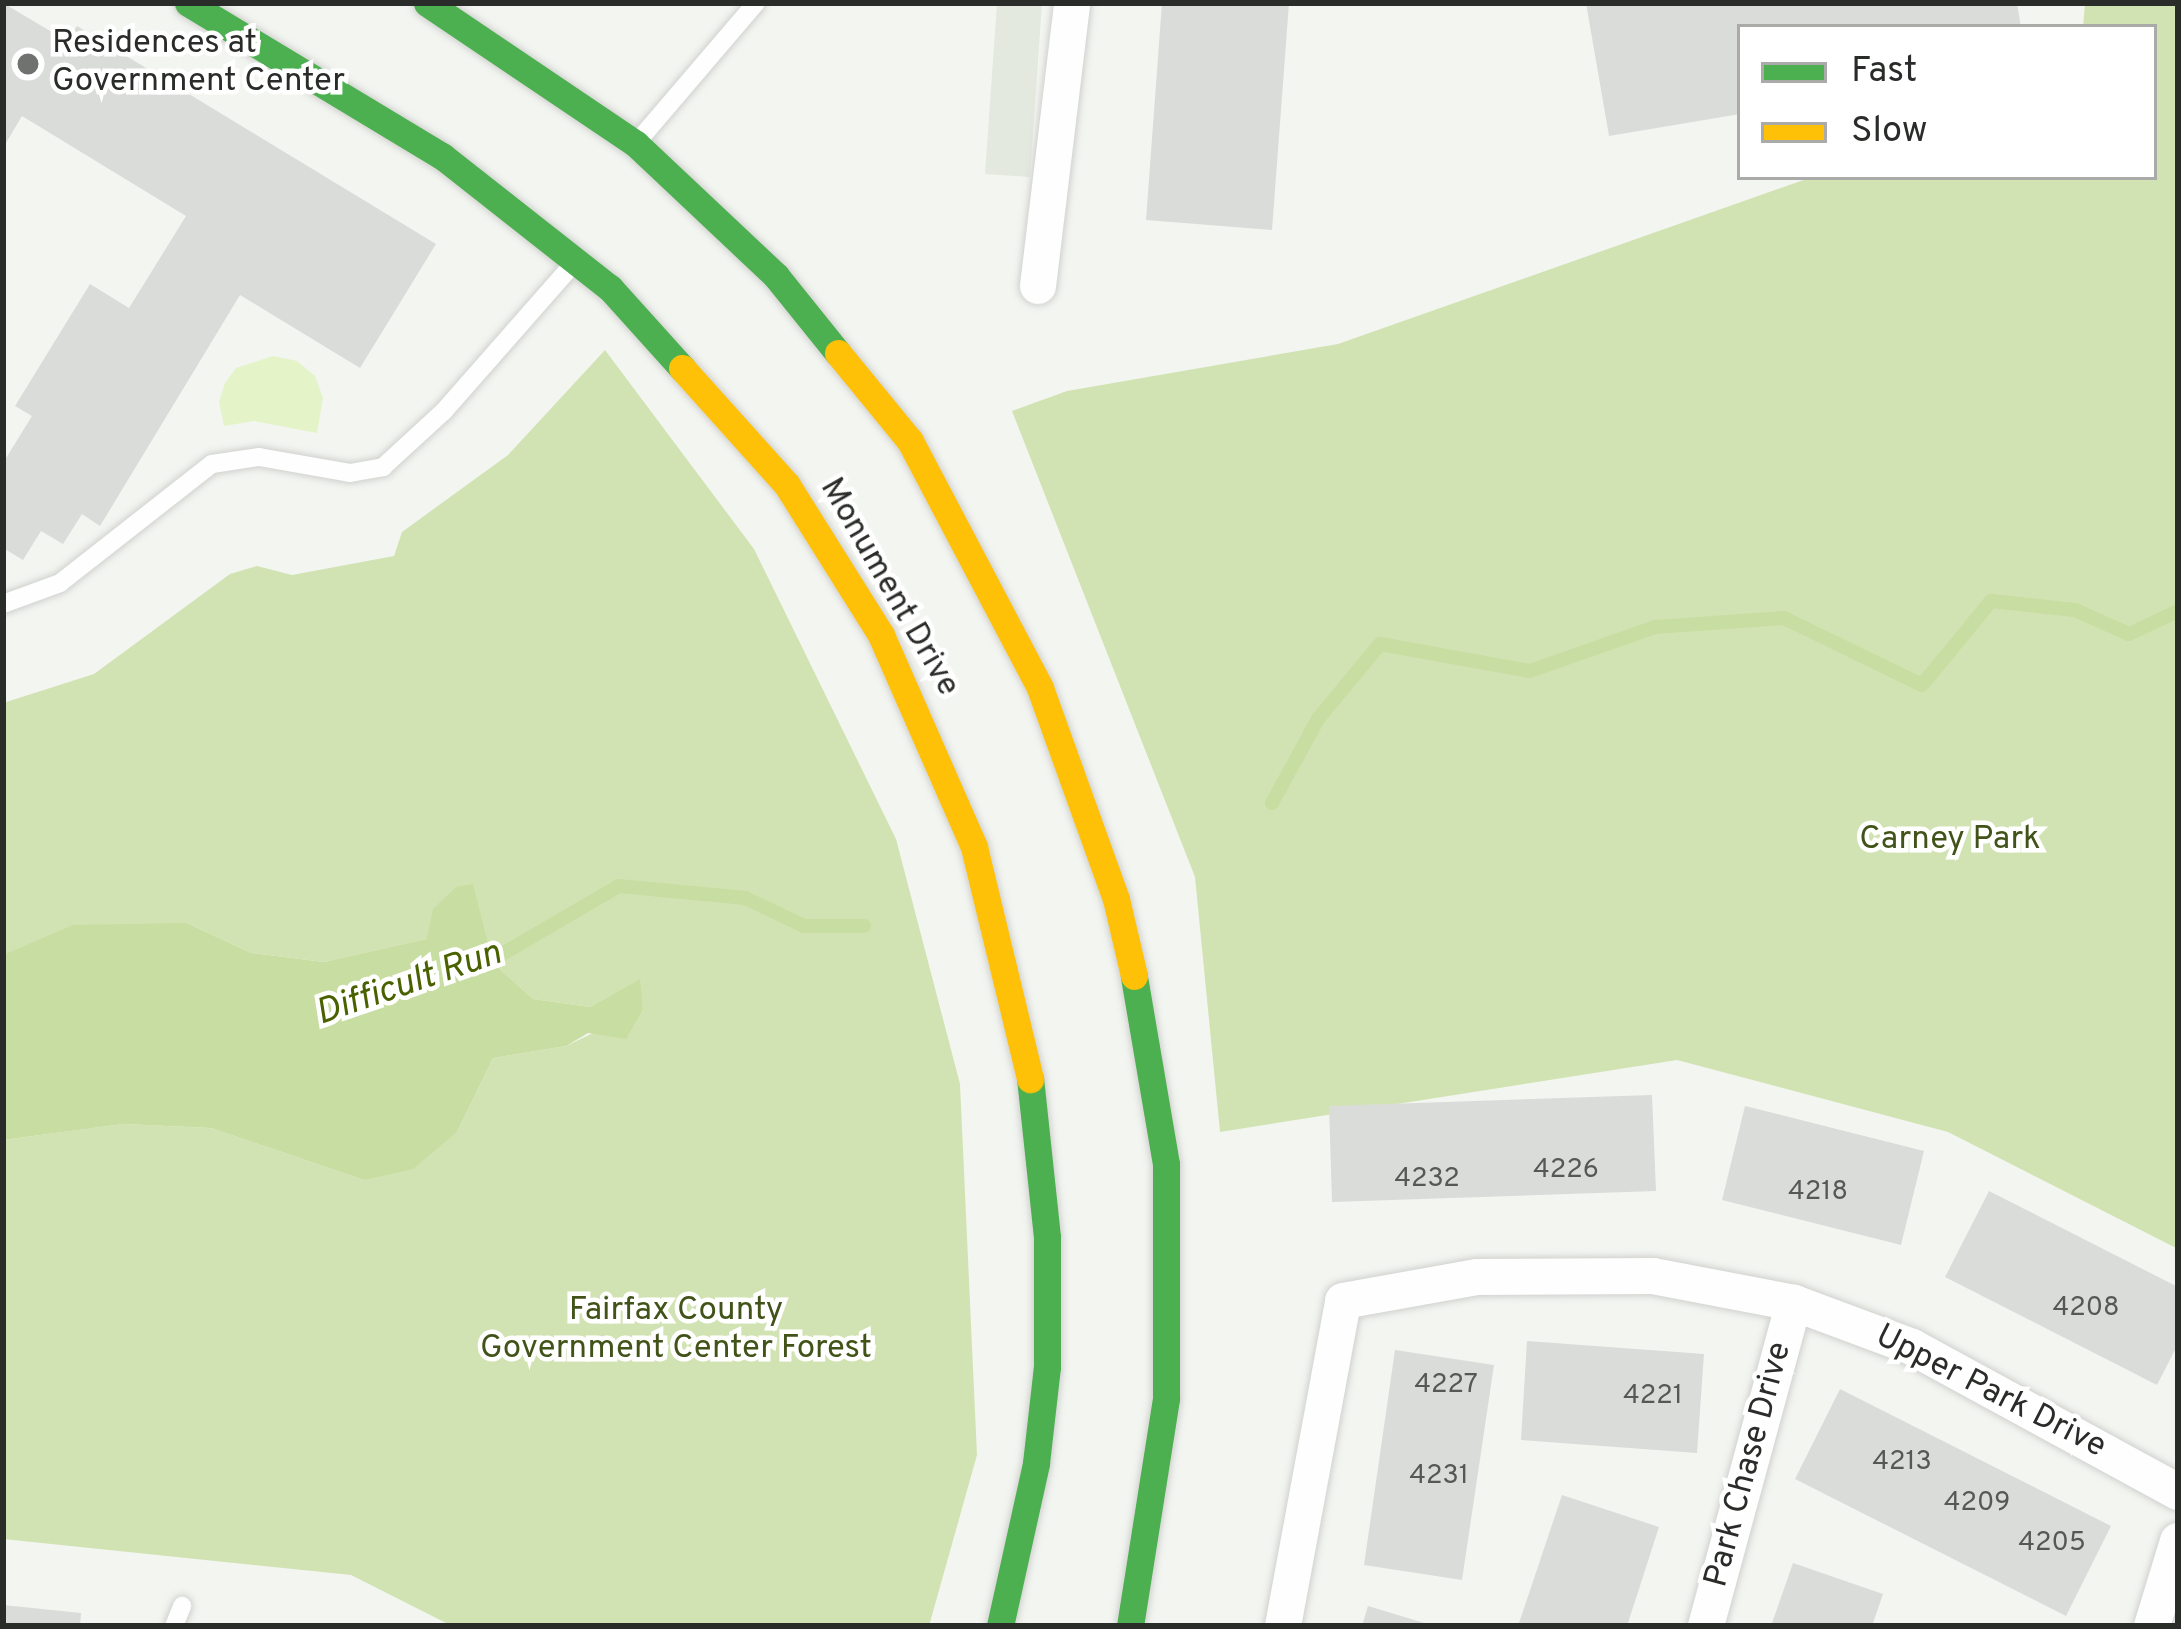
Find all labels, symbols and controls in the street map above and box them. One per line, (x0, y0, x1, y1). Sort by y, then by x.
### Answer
legend (1737, 24, 2157, 180)
place label: Residences at Government Center (52, 25, 345, 103)
text: Fast (1851, 49, 1917, 95)
marker: Residences at Government Center (15, 51, 41, 77)
text: Slow (1851, 109, 1927, 155)
street label: Monument Drive (810, 472, 966, 704)
park label: Carney Park (1859, 821, 2041, 861)
water label: Difficult Run (311, 933, 507, 1037)
house number: 4226 (1533, 1155, 1599, 1187)
house number: 4232 (1394, 1164, 1460, 1196)
house number: 4218 (1788, 1177, 1848, 1209)
park label: Fairfax County Government Center Forest (480, 1292, 872, 1370)
house number: 4208 (2052, 1293, 2120, 1325)
street label: Upper Park Drive (1868, 1318, 2112, 1468)
street label: Park Chase Drive (1698, 1338, 1802, 1592)
house number: 4227 (1414, 1370, 1478, 1402)
house number: 4221 (1623, 1381, 1683, 1413)
house number: 4213 (1872, 1447, 1932, 1479)
house number: 4231 (1409, 1461, 1469, 1493)
house number: 4209 (1944, 1488, 2010, 1520)
house number: 4205 (2018, 1528, 2086, 1560)

